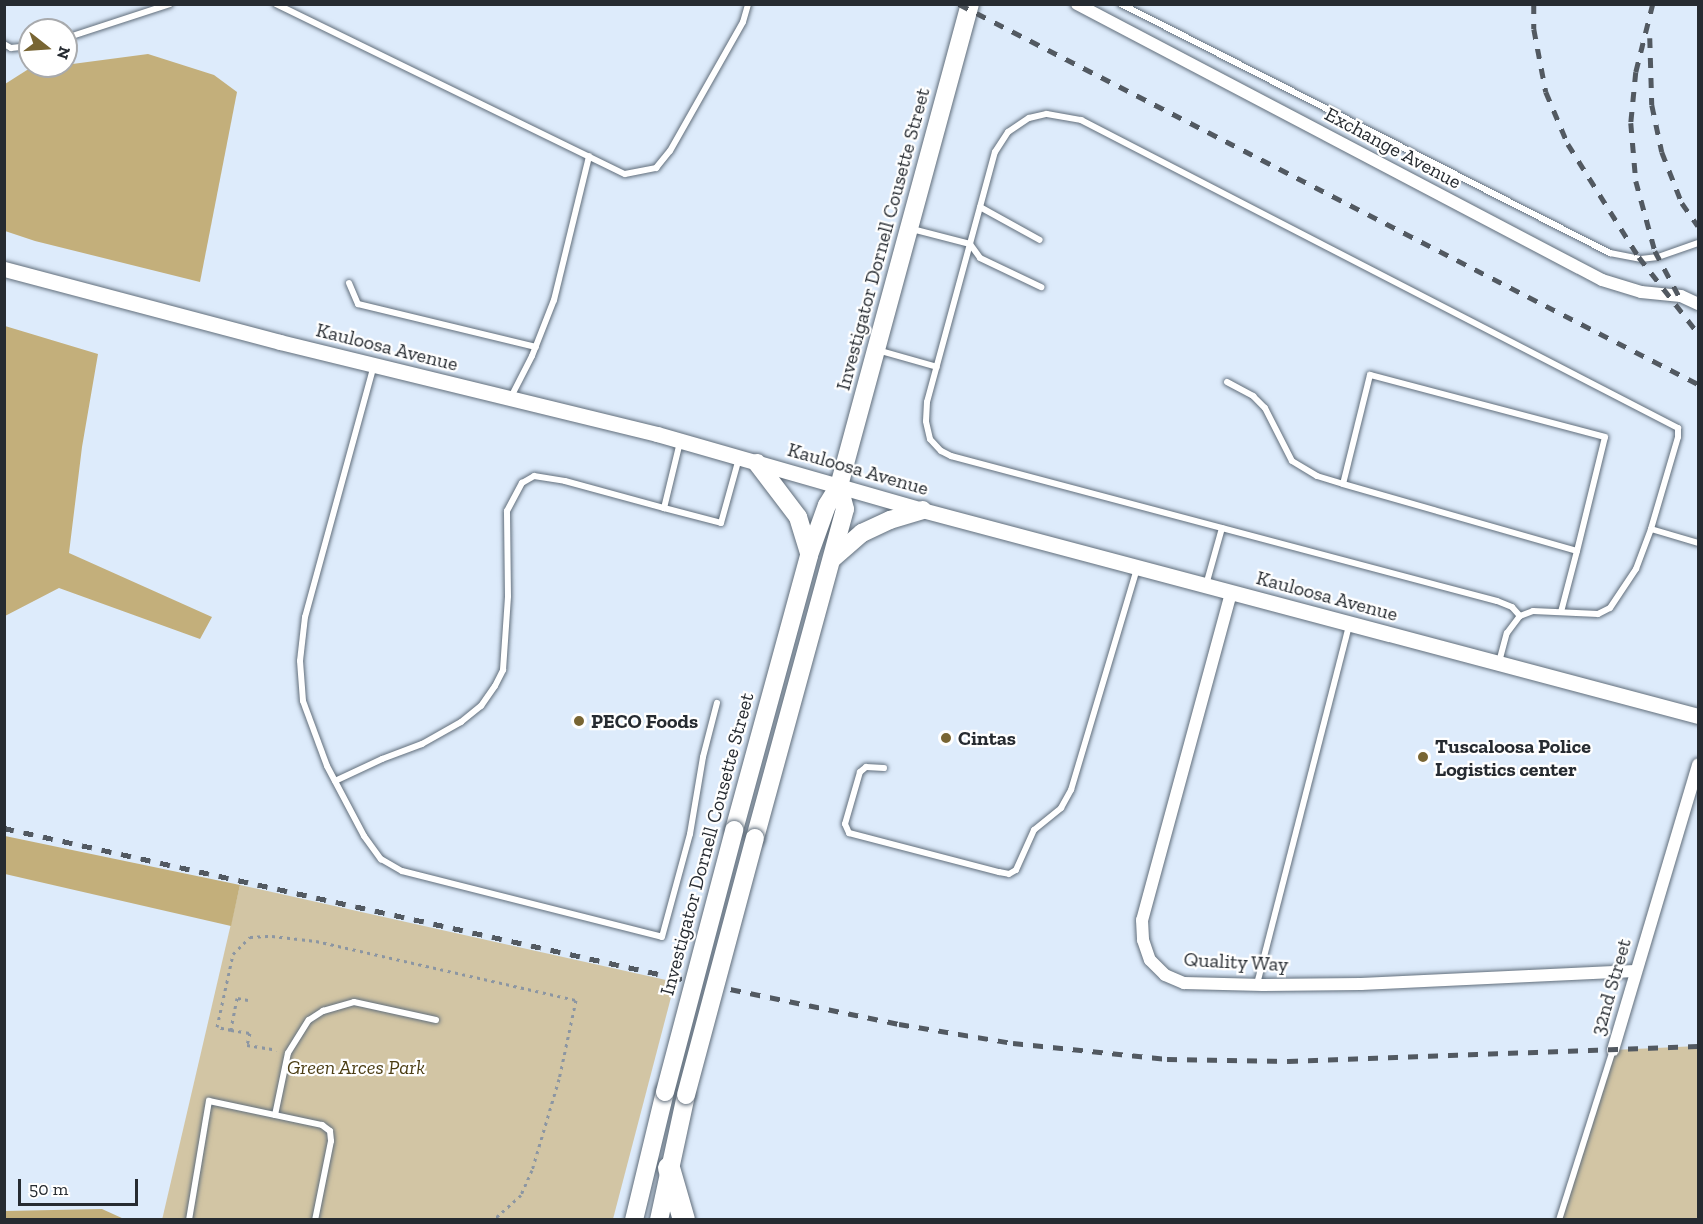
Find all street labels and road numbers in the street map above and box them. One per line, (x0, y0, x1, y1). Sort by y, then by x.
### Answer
street label: Investigator Dornell Cousette Street (831, 85, 935, 393)
street label: Exchange Avenue (1320, 102, 1466, 194)
street label: Kauloosa Avenue (313, 318, 461, 376)
street label: Kauloosa Avenue (785, 437, 931, 501)
street label: Kauloosa Avenue (1253, 566, 1401, 626)
street label: Investigator Dornell Cousette Street (655, 690, 759, 998)
street label: 32nd Street (1586, 936, 1636, 1038)
street label: Quality Way (1182, 947, 1290, 977)

